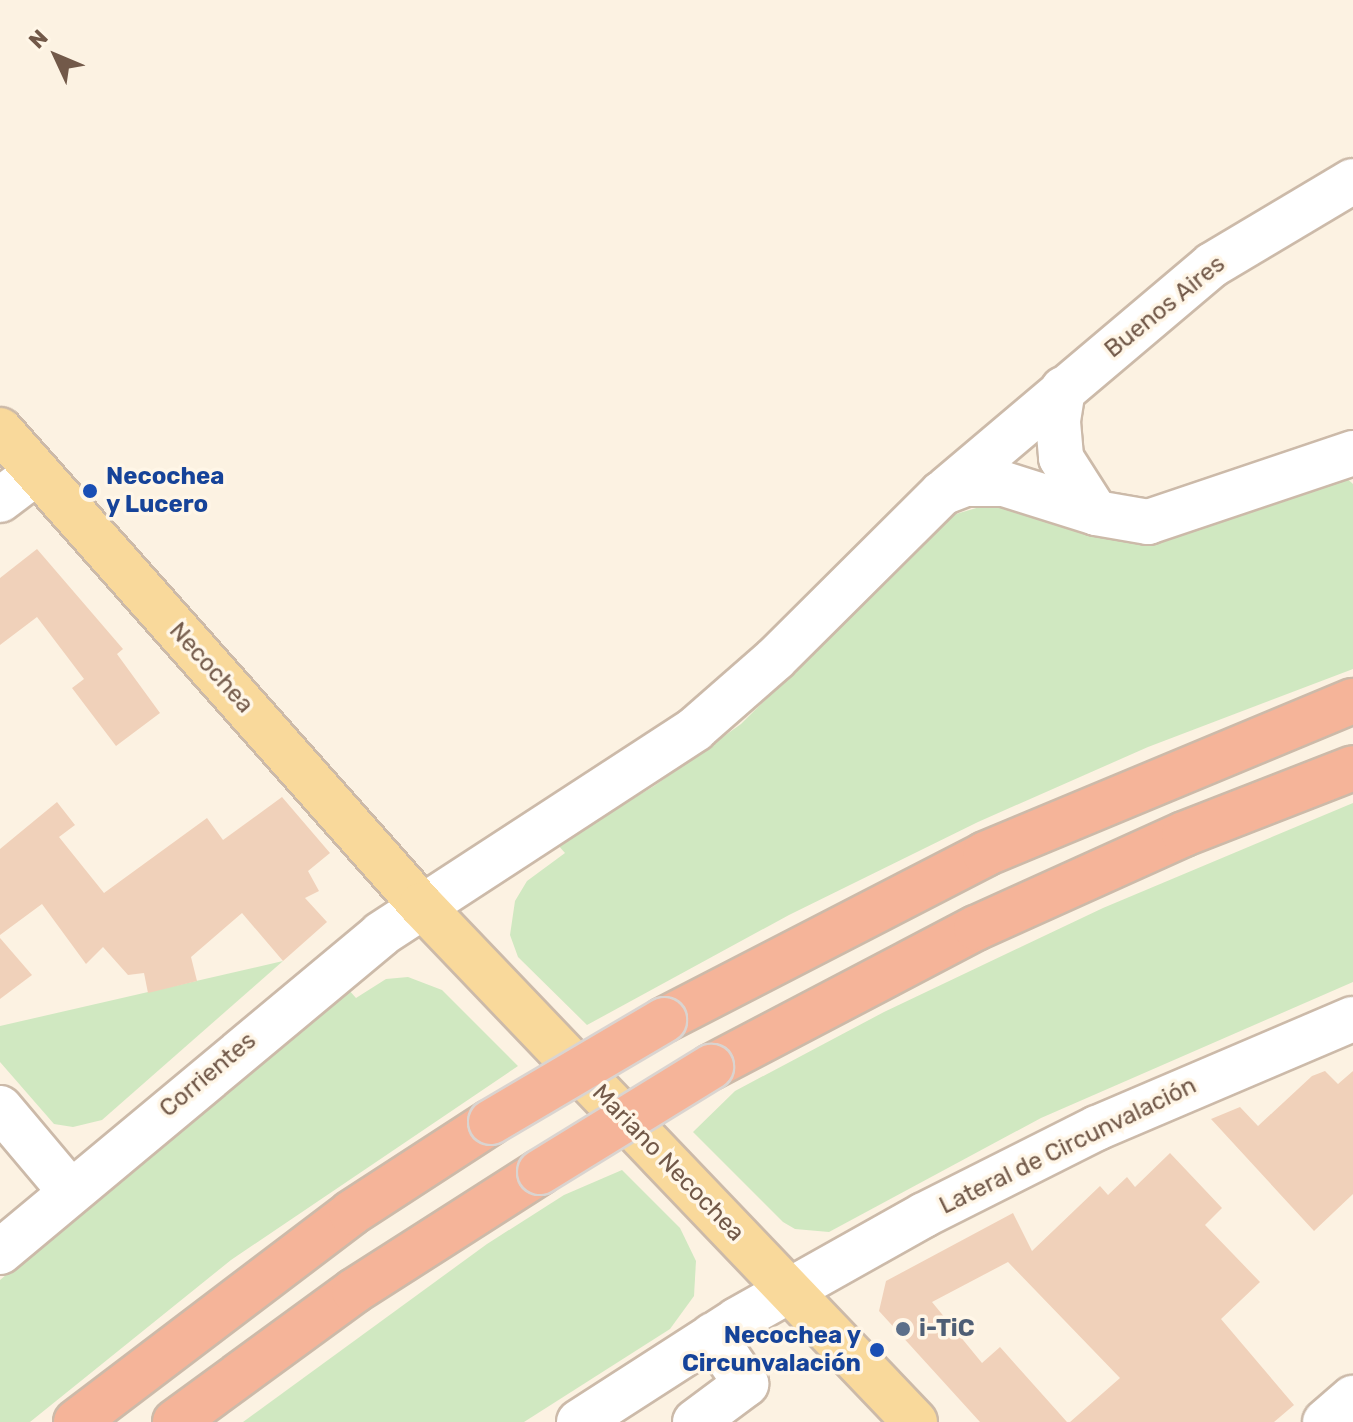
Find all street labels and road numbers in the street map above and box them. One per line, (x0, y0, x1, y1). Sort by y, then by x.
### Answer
street label: Buenos Aires (1099, 250, 1231, 364)
street label: Necochea (163, 617, 259, 719)
street label: Corrientes (154, 1026, 262, 1124)
street label: Lateral de Circunvalación (935, 1071, 1201, 1221)
street label: Mariano Necochea (586, 1079, 750, 1247)

